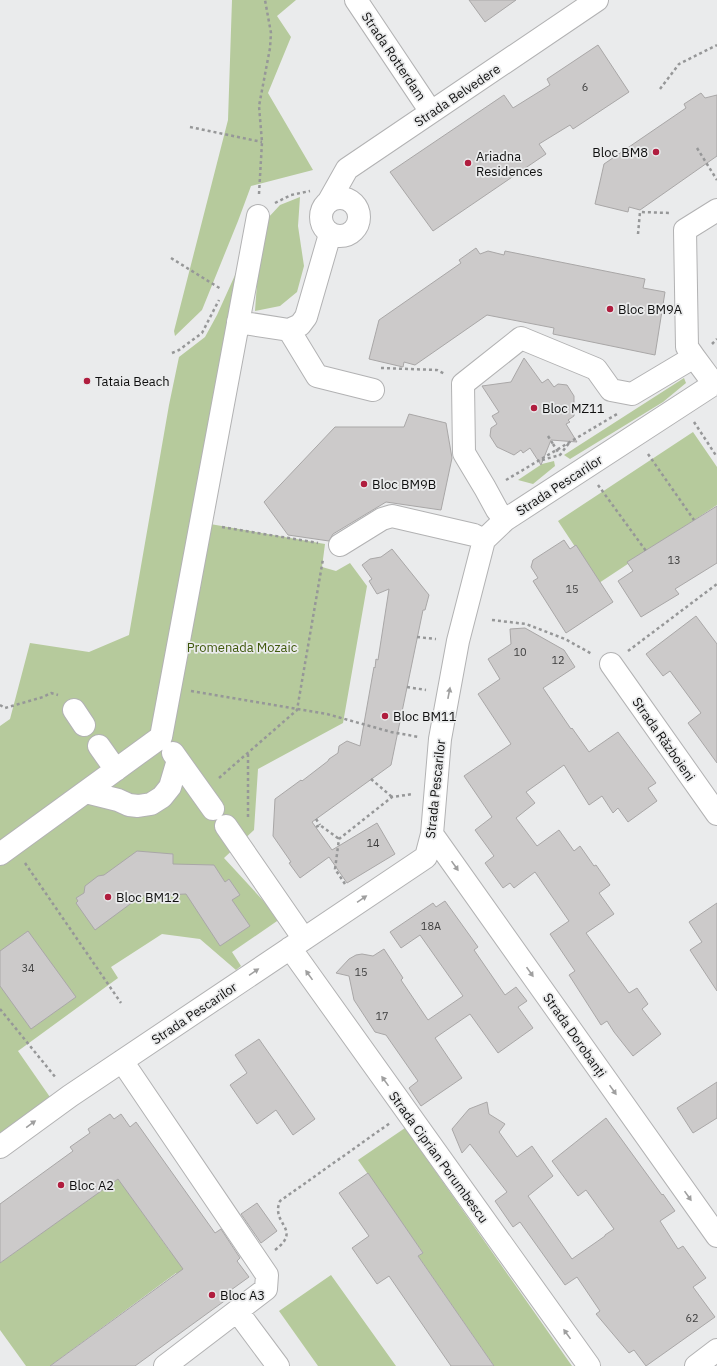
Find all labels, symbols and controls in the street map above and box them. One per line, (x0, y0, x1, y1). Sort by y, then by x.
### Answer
street label: Strada Rotterdam (358, 9, 430, 104)
street label: Strada Belvedere (411, 60, 504, 131)
house number: 6 (582, 80, 588, 94)
place label: Bloc BM8 (592, 144, 648, 161)
marker: Bloc BM8 (651, 147, 661, 157)
place label: Ariadna Residences (476, 148, 543, 180)
marker: Ariadna Residences (463, 158, 473, 168)
place label: Bloc BM9A (618, 301, 683, 318)
marker: Bloc BM9A (605, 304, 615, 314)
place label: Tataia Beach (95, 373, 170, 390)
marker: Tataia Beach (82, 376, 92, 386)
place label: Bloc MZ11 (542, 400, 605, 417)
marker: Bloc MZ11 (529, 403, 539, 413)
street label: Strada Pescarilor (513, 451, 606, 520)
place label: Bloc BM9B (372, 476, 436, 493)
marker: Bloc BM9B (359, 479, 369, 489)
house number: 13 (667, 553, 681, 567)
house number: 15 (565, 582, 579, 596)
park label: Promenada Mozaic (187, 639, 298, 656)
house number: 10 (513, 645, 527, 659)
house number: 12 (551, 653, 565, 667)
one-way arrow (446, 687, 452, 699)
street label: Strada Războieni (628, 694, 699, 784)
place label: Bloc BM11 (393, 708, 457, 725)
marker: Bloc BM11 (380, 711, 390, 721)
street label: Strada Pescarilor (422, 738, 449, 839)
house number: 14 (366, 836, 380, 850)
one-way arrow (451, 861, 459, 871)
place label: Bloc BM12 (116, 889, 180, 906)
marker: Bloc BM12 (103, 892, 113, 902)
one-way arrow (356, 896, 368, 903)
house number: 18A (421, 919, 441, 933)
house number: 34 (21, 961, 35, 975)
house number: 15 (354, 965, 368, 979)
one-way arrow (526, 967, 534, 977)
one-way arrow (249, 968, 259, 976)
one-way arrow (305, 970, 313, 981)
street label: Strada Pescarilor (148, 978, 240, 1048)
street label: Strada Dorobanți (539, 990, 610, 1081)
house number: 17 (375, 1009, 389, 1023)
one-way arrow (381, 1076, 389, 1086)
one-way arrow (609, 1084, 617, 1095)
street label: Strada Ciprian Porumbescu (385, 1088, 492, 1227)
one-way arrow (26, 1120, 37, 1128)
place label: Bloc A2 (69, 1177, 114, 1194)
marker: Bloc A2 (56, 1180, 66, 1190)
one-way arrow (684, 1190, 692, 1201)
place label: Bloc A3 (220, 1287, 265, 1304)
marker: Bloc A3 (207, 1290, 217, 1300)
house number: 62 (685, 1311, 699, 1325)
one-way arrow (563, 1329, 571, 1340)

